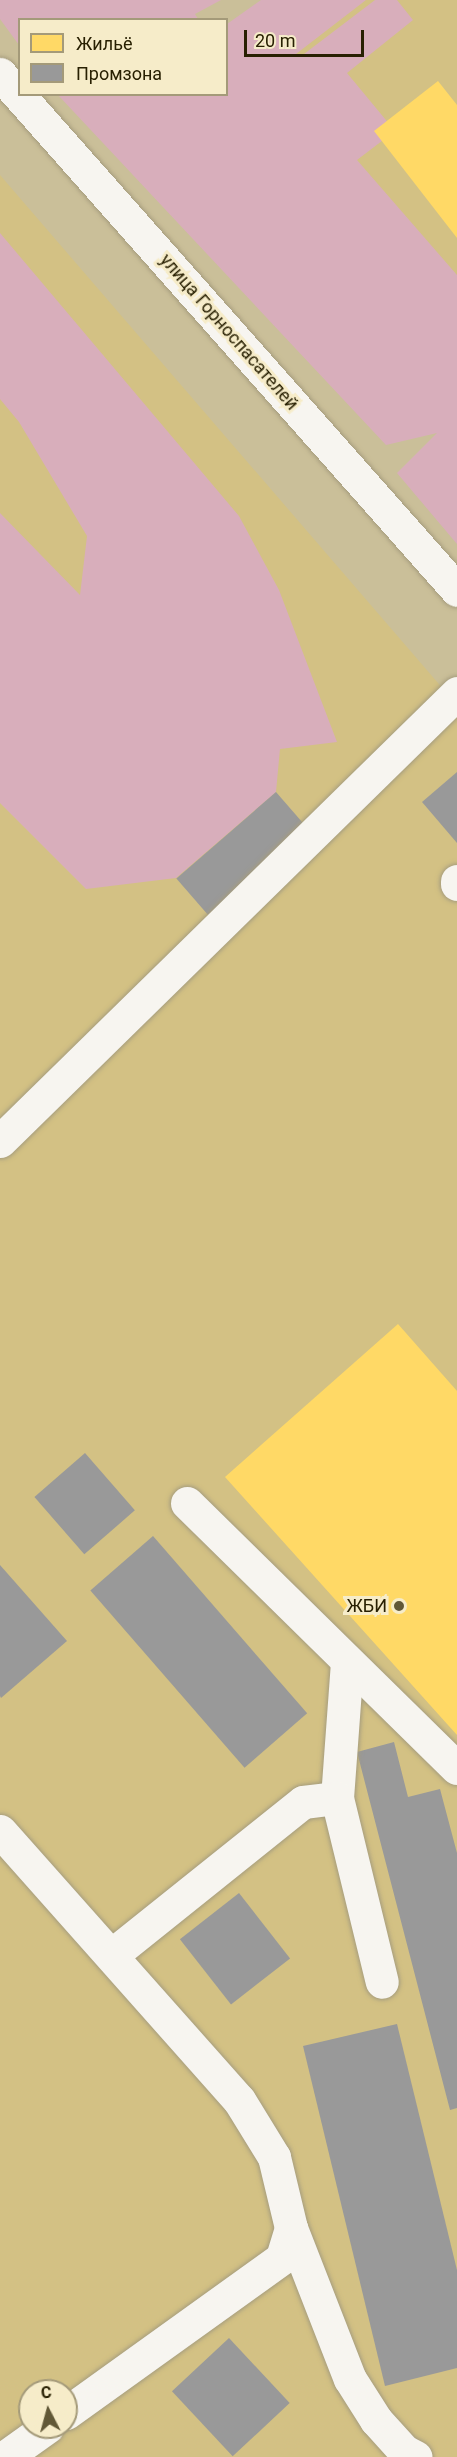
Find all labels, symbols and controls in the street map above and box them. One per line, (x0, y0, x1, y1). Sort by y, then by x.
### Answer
legend (18, 18, 228, 96)
scale bar (247, 18, 367, 56)
text: 20 m (255, 30, 295, 51)
text: Жильё (76, 33, 132, 54)
text: Промзона (76, 63, 162, 84)
street label: улица Горноспасателей (155, 250, 303, 414)
place label: ЖБИ (346, 1595, 387, 1617)
marker: ЖБИ (392, 1599, 406, 1613)
north arrow (18, 2379, 78, 2439)
text: С (40, 2383, 52, 2403)

